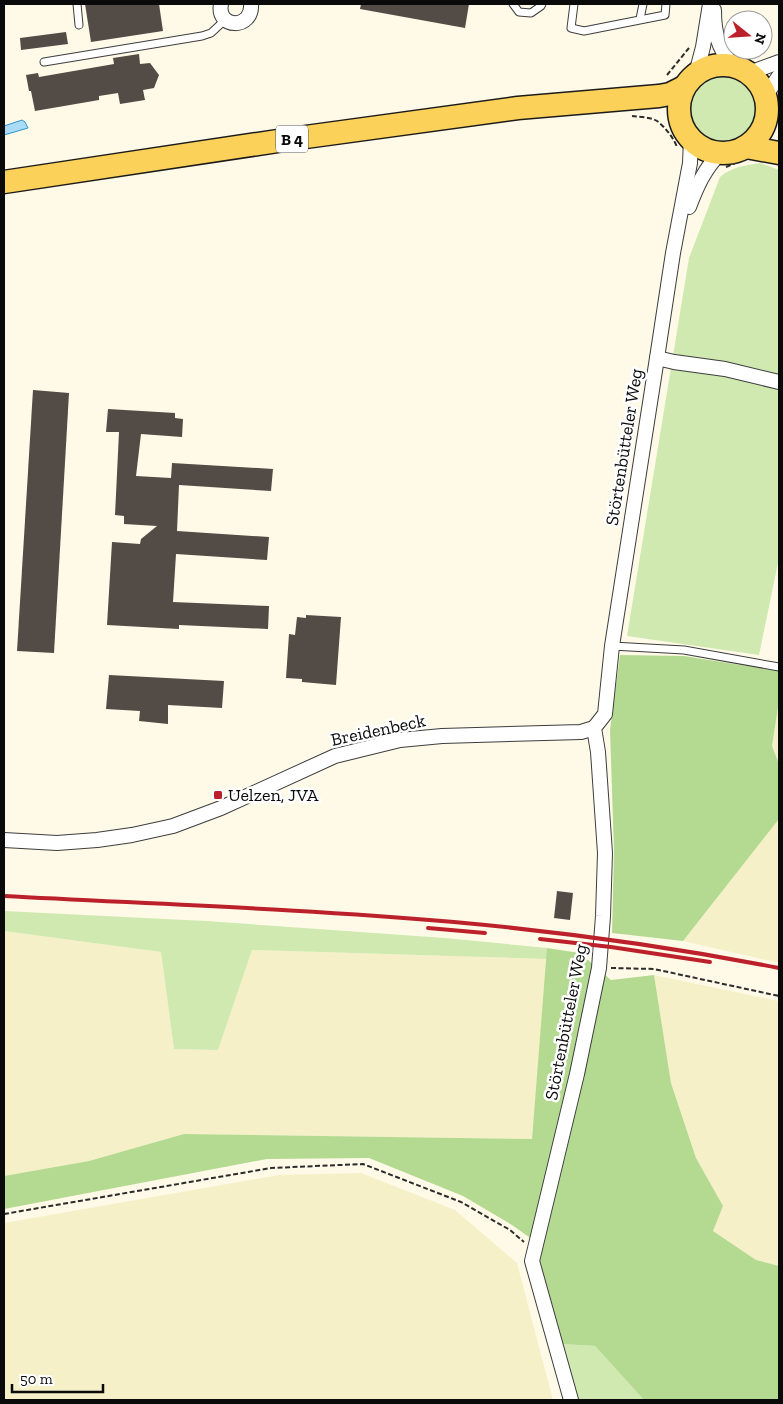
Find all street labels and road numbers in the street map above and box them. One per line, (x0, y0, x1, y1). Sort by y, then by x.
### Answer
road number: B 4 (276, 126, 308, 152)
street label: Störtenbütteler Weg (601, 367, 647, 527)
street label: Breidenbeck (329, 709, 428, 751)
street label: Störtenbütteler Weg (540, 942, 592, 1102)

